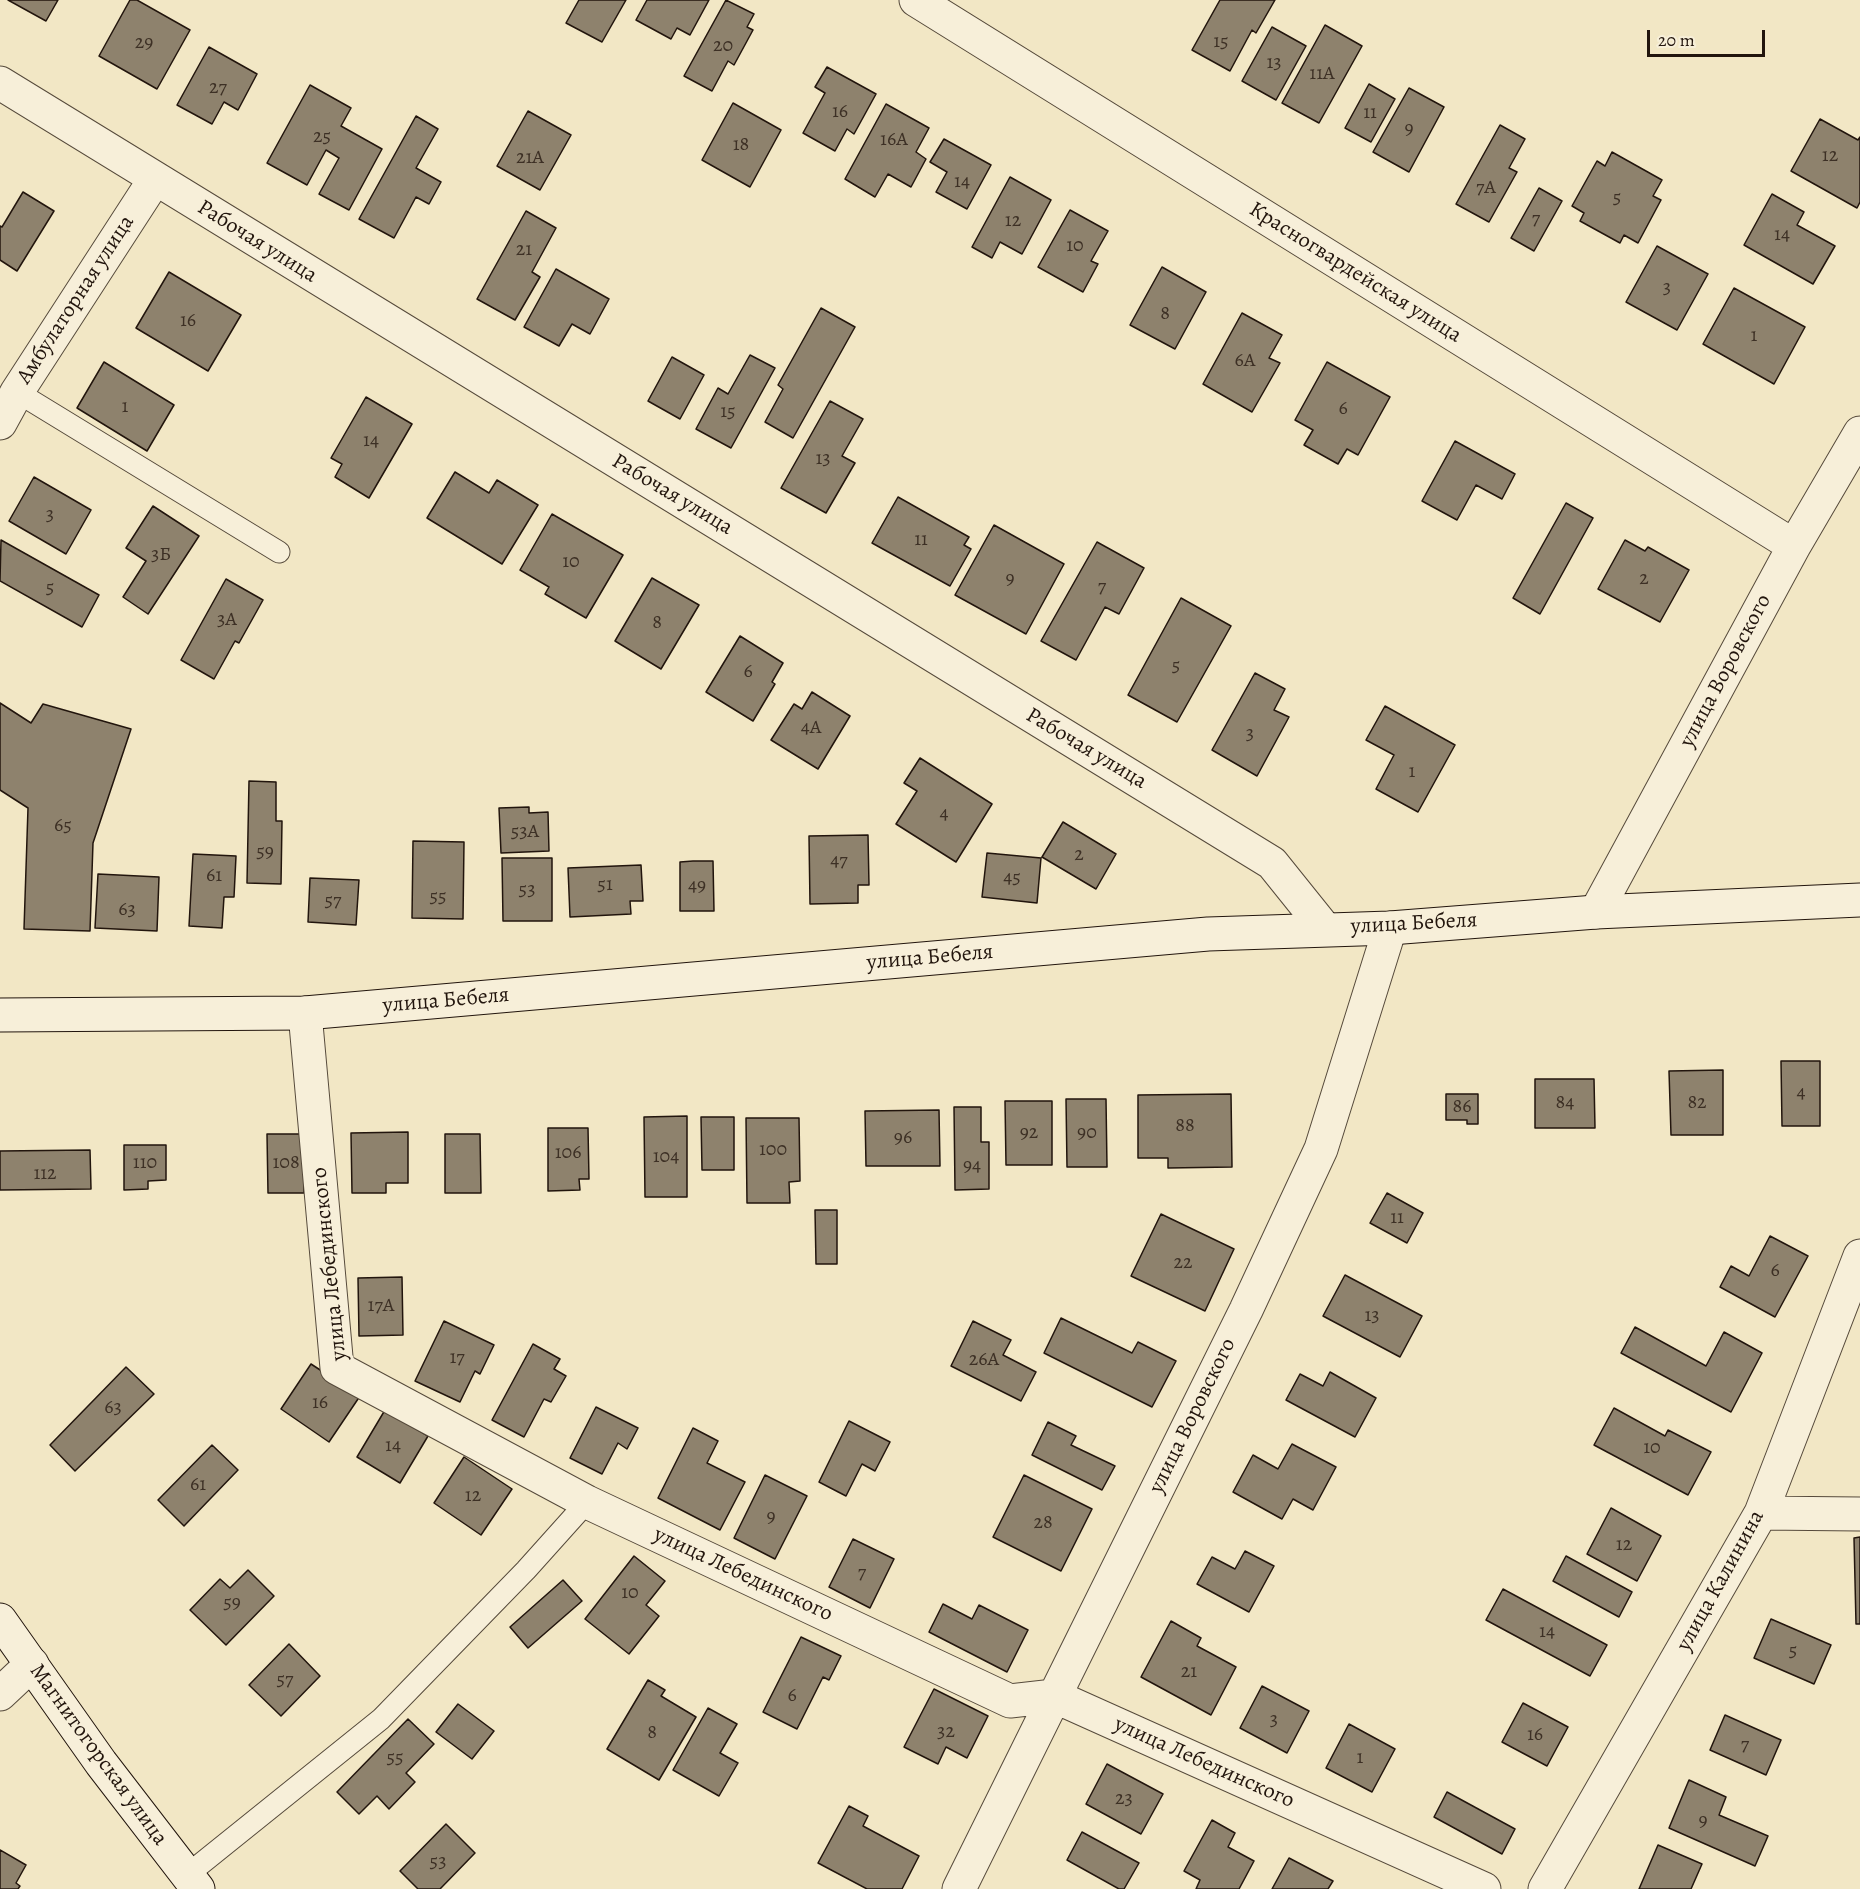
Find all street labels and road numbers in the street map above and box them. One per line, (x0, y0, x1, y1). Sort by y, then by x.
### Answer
street label: Рабочая улица (192, 195, 322, 289)
street label: Красногвардейская улица (1244, 197, 1466, 349)
street label: Амбулаторная улица (12, 211, 140, 389)
street label: Рабочая улица (607, 449, 737, 541)
street label: улица Воровского (1675, 590, 1777, 752)
street label: Рабочая улица (1021, 703, 1151, 795)
street label: улица Бебеля (1350, 907, 1478, 941)
street label: улица Бебеля (866, 939, 994, 977)
street label: улица Бебеля (382, 982, 510, 1020)
street label: улица Лебединского (307, 1166, 353, 1362)
street label: улица Воровского (1144, 1334, 1242, 1498)
street label: улица Калинина (1671, 1506, 1771, 1656)
street label: улица Лебединского (649, 1522, 837, 1628)
street label: Магнитогорская улица (23, 1659, 173, 1851)
street label: улица Лебединского (1110, 1711, 1298, 1815)

